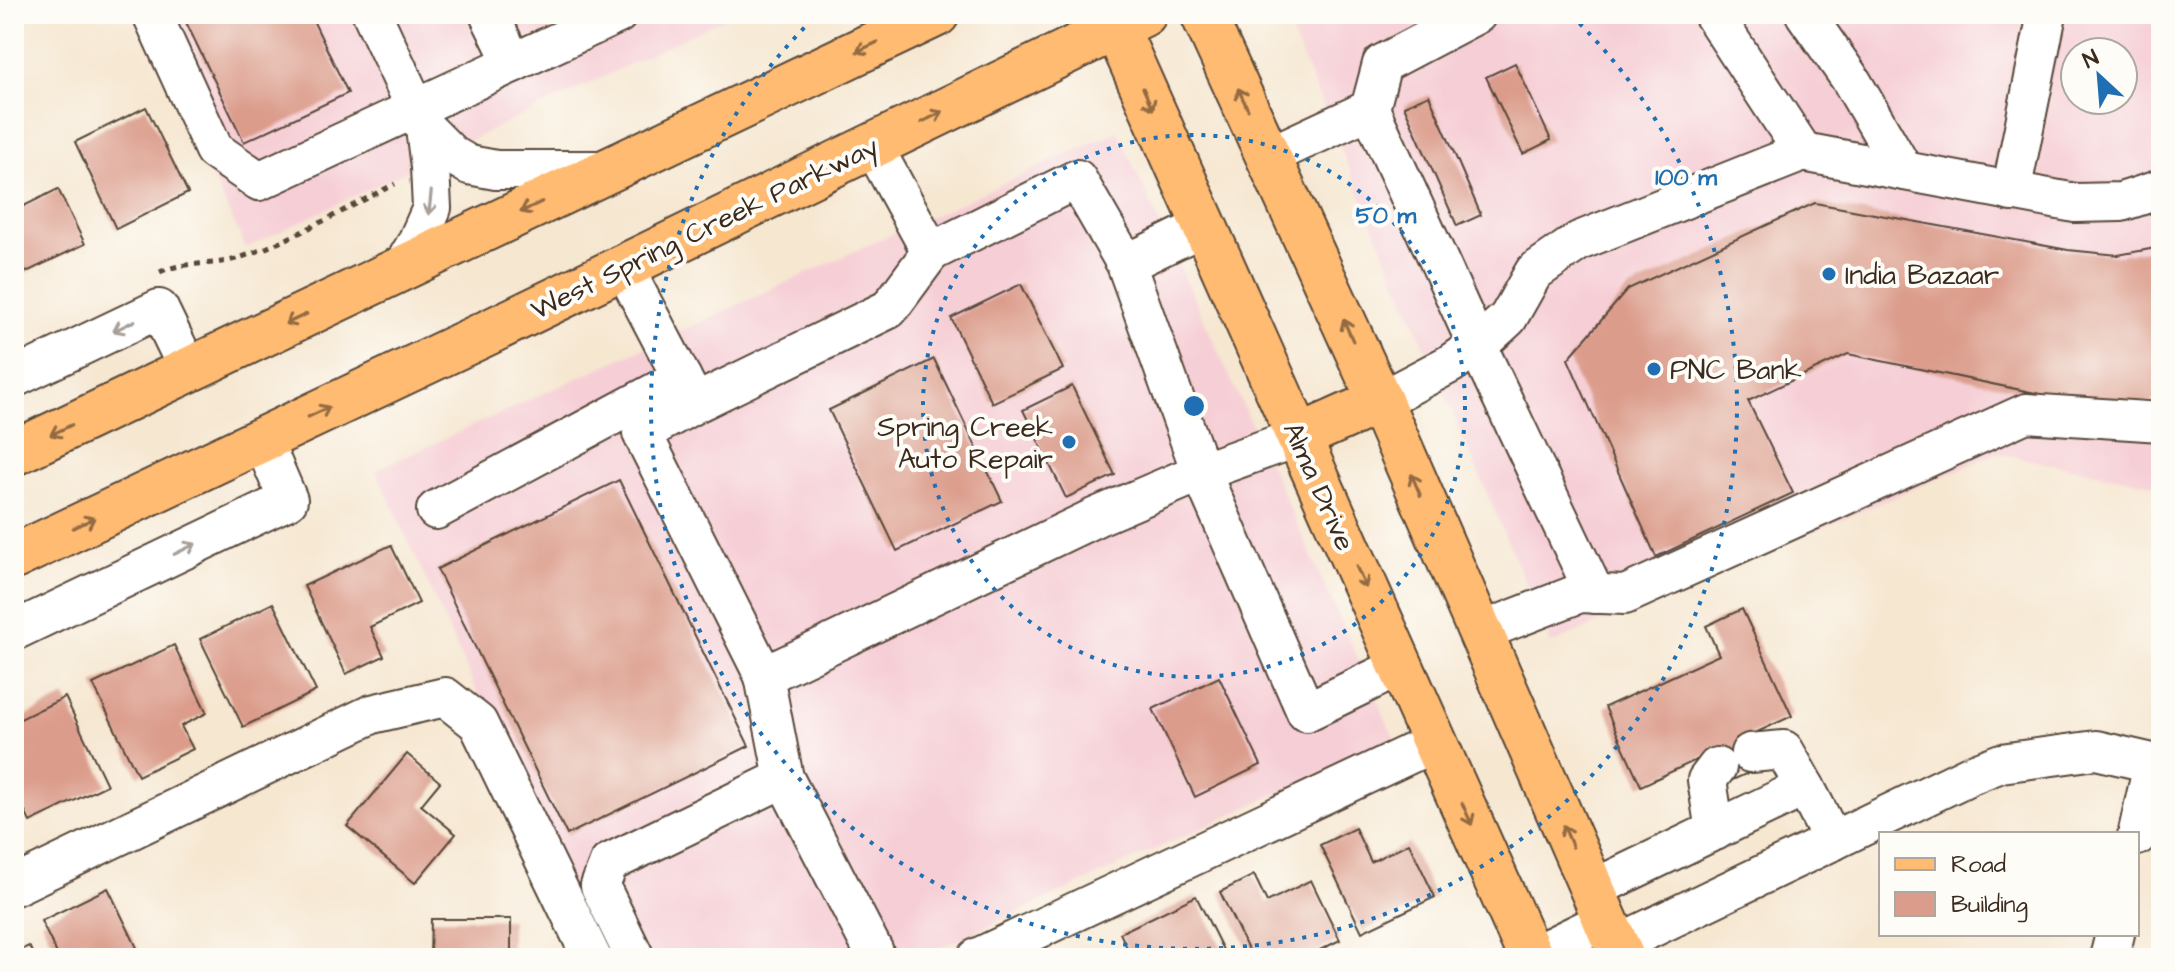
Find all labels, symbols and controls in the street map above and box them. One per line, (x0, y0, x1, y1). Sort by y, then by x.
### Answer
north arrow (2059, 36, 2139, 116)
one-way arrow (855, 40, 879, 55)
text: N (2078, 42, 2104, 76)
one-way arrow (1142, 86, 1157, 111)
one-way arrow (1235, 88, 1250, 112)
one-way arrow (920, 109, 944, 124)
street label: West Spring Creek Parkway (524, 127, 886, 331)
text: 100 m (1655, 161, 1717, 195)
one-way arrow (422, 189, 437, 215)
text: 50 m (1356, 199, 1417, 233)
one-way arrow (519, 200, 543, 215)
place label: India Bazaar (1845, 256, 1999, 295)
marker: India Bazaar (1820, 265, 1838, 283)
one-way arrow (284, 312, 308, 327)
one-way arrow (1340, 318, 1355, 342)
one-way arrow (112, 319, 136, 334)
place label: PNC Bank (1670, 351, 1802, 390)
marker: PNC Bank (1645, 360, 1663, 378)
centre of rings (1180, 392, 1208, 420)
one-way arrow (307, 404, 331, 419)
place label: Spring Creek Auto Repair (877, 408, 1053, 479)
street label: Alma Drive (1273, 416, 1364, 557)
one-way arrow (49, 423, 73, 438)
marker: Spring Creek Auto Repair (1060, 433, 1078, 451)
one-way arrow (1408, 473, 1423, 497)
one-way arrow (72, 515, 96, 530)
one-way arrow (173, 541, 197, 556)
one-way arrow (1354, 564, 1369, 589)
one-way arrow (1460, 802, 1475, 826)
one-way arrow (1559, 824, 1574, 849)
legend (1879, 832, 2139, 936)
text: Road (1951, 848, 2006, 882)
text: Building (1951, 888, 2028, 923)

